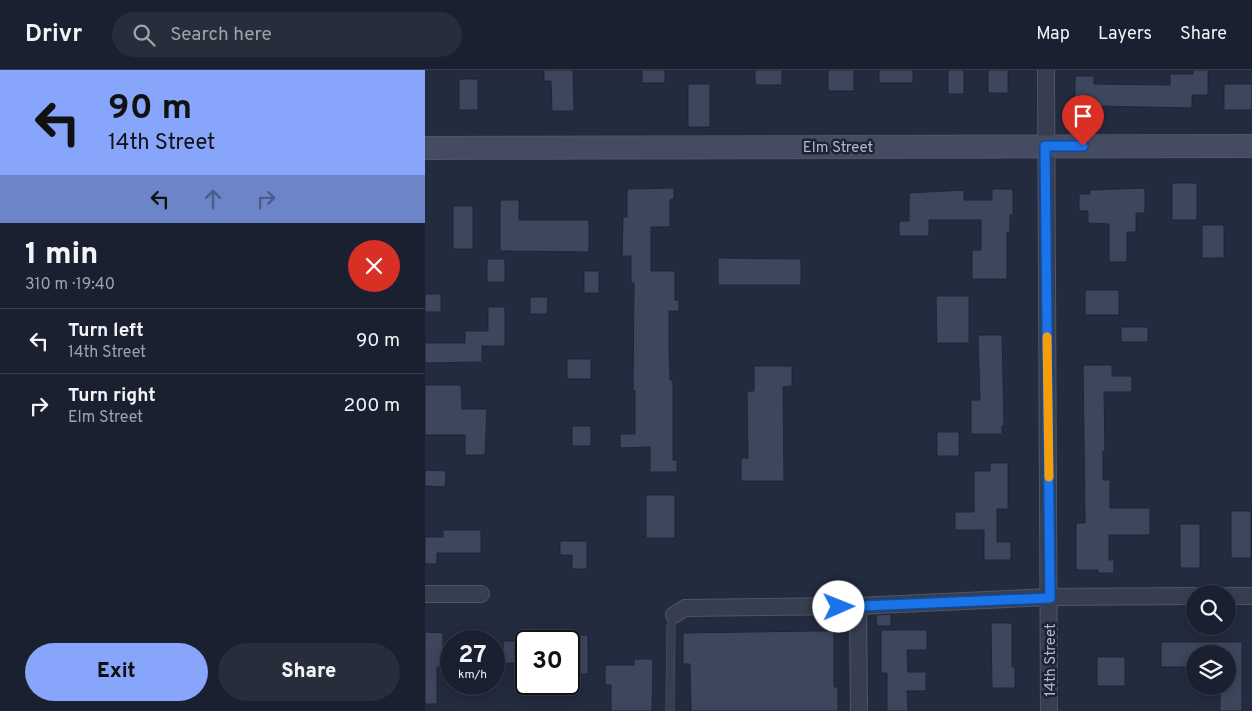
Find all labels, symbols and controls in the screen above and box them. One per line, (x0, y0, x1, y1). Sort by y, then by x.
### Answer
search box (112, 12, 462, 57)
text: Drivr (25, 20, 82, 50)
icon: search (130, 21, 158, 49)
text: Search here (170, 23, 272, 47)
text: Map (1036, 23, 1070, 46)
text: Layers (1098, 23, 1152, 46)
text: Share (1180, 23, 1227, 46)
text: 90 m (108, 87, 192, 131)
icon: left (25, 90, 90, 155)
pin (1062, 95, 1104, 146)
icon: arrive (1069, 102, 1097, 130)
text: 14th Street (108, 130, 215, 157)
street label: Elm Street (803, 139, 873, 158)
icon: left (146, 185, 174, 213)
icon: ahead (199, 185, 227, 213)
icon: right (252, 185, 280, 213)
text: 1 min (25, 237, 98, 274)
button: close (348, 240, 400, 292)
text: 310 m · 19:40 (25, 275, 115, 295)
text: Turn left (68, 319, 144, 343)
icon: left (25, 327, 53, 355)
text: 90 m (356, 329, 400, 353)
text: 14th Street (68, 343, 146, 363)
text: Turn right (68, 384, 156, 408)
icon: right (25, 392, 53, 420)
text: 200 m (344, 394, 400, 418)
text: Elm Street (68, 408, 143, 428)
position arrow (812, 580, 864, 632)
map controls (1186, 585, 1236, 695)
button: search (1186, 585, 1236, 635)
street label: 14th Street (1042, 623, 1061, 697)
speed limit sign: 30 (515, 630, 580, 695)
text: 27 (458, 640, 487, 672)
button: Exit (25, 643, 208, 701)
button: Share (218, 643, 400, 701)
button: layers (1186, 645, 1236, 695)
text: km/h (458, 667, 487, 683)

